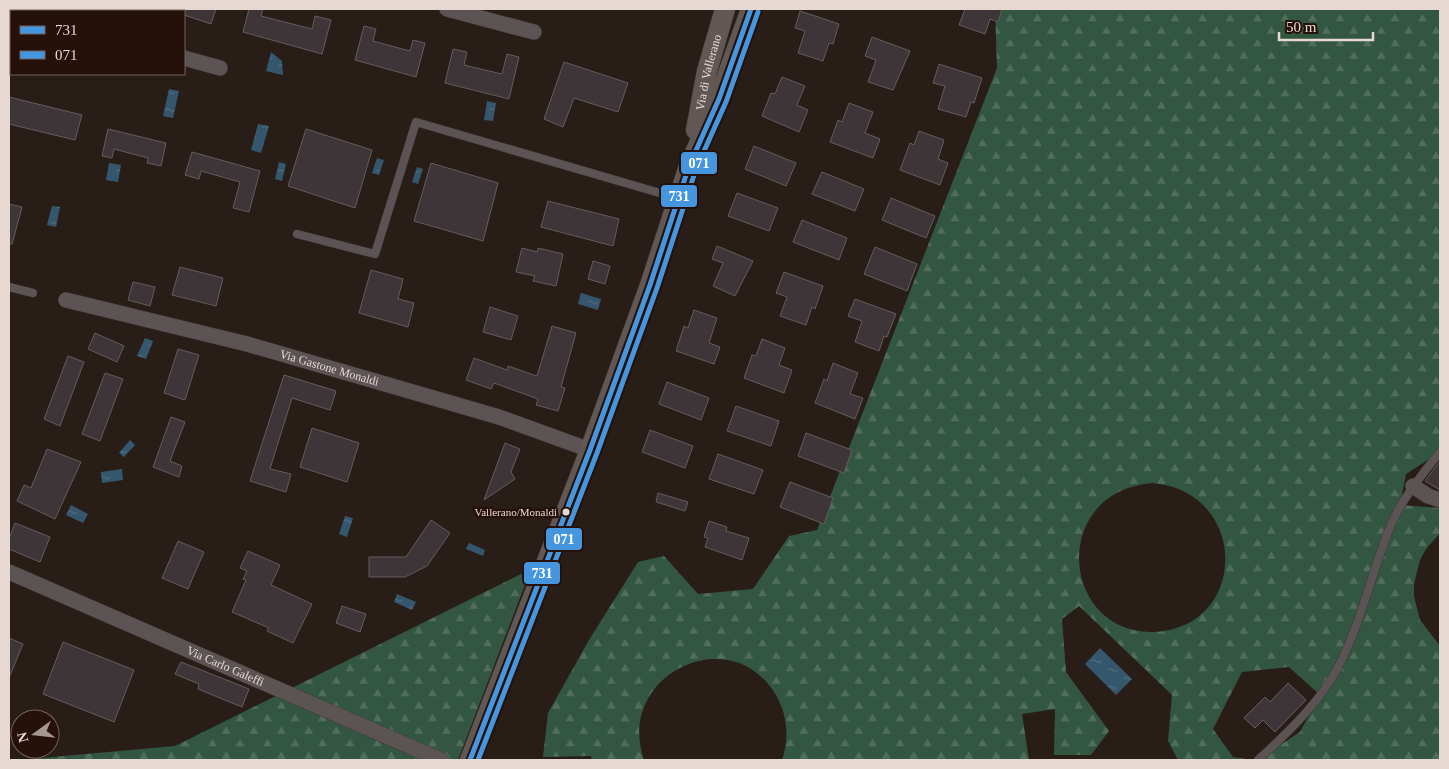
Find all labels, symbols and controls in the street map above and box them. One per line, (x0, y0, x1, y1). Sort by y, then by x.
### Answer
legend (10, 10, 185, 75)
scale bar (1279, 10, 1373, 42)
text: 50 m (1286, 19, 1317, 35)
text: 731 (55, 22, 78, 38)
street label: Via di Vallerano (693, 33, 724, 112)
text: 071 (55, 47, 78, 63)
line badge: 071 (680, 151, 718, 175)
text: 071 (689, 156, 710, 171)
line badge: 731 (660, 184, 698, 208)
text: 731 (669, 189, 690, 204)
street label: Via Gastone Monaldi (278, 347, 381, 389)
place label: Vallerano/Monaldi (475, 506, 557, 518)
marker: Vallerano/Monaldi (561, 507, 571, 517)
line badge: 071 (545, 527, 583, 551)
text: 071 (554, 532, 575, 547)
line badge: 731 (523, 561, 561, 585)
text: 731 (532, 566, 553, 581)
street label: Via Carlo Galeffi (185, 643, 267, 689)
north arrow (10, 709, 60, 759)
text: N (14, 730, 31, 744)

